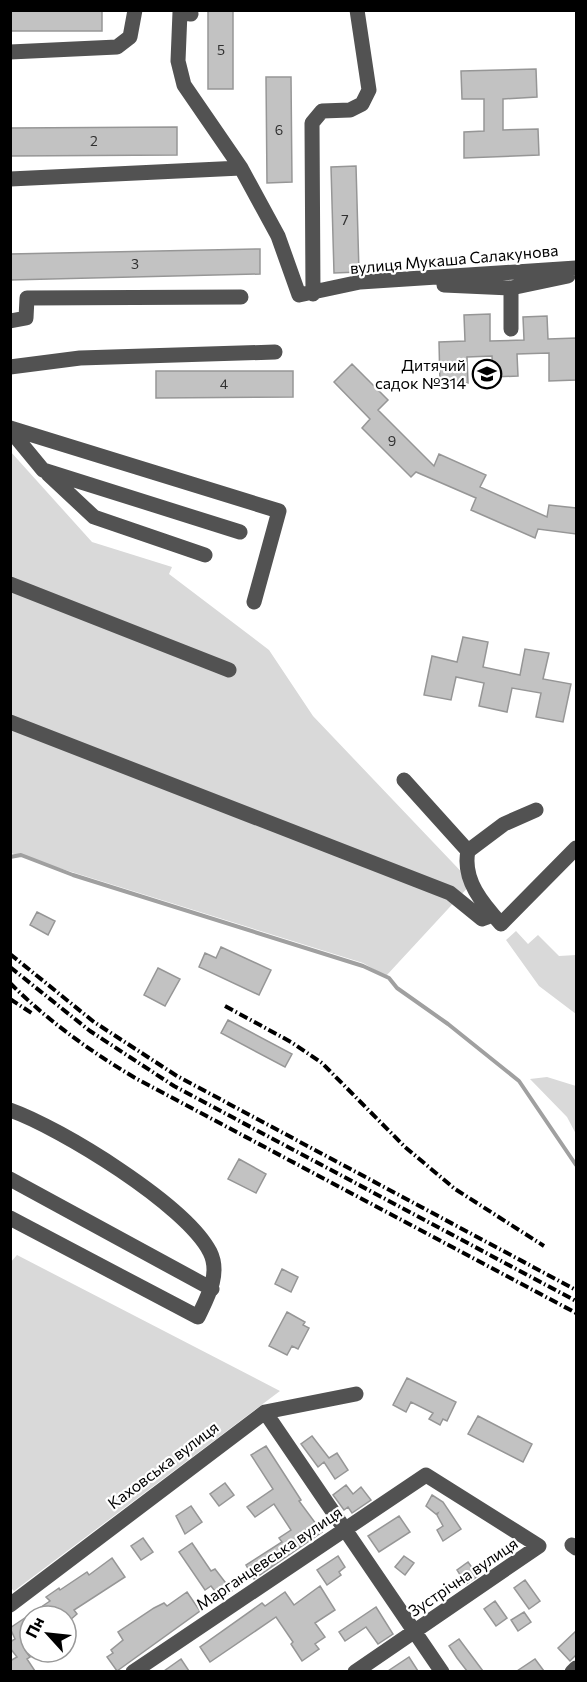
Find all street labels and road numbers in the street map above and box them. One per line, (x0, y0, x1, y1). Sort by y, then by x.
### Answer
street label: вулиця Мукаша Салакунова (349, 240, 559, 277)
street label: Каховська вулиця (104, 1417, 222, 1512)
street label: Марганцевська вулиця (192, 1502, 345, 1614)
street label: Зустрічна вулиця (405, 1533, 521, 1620)

